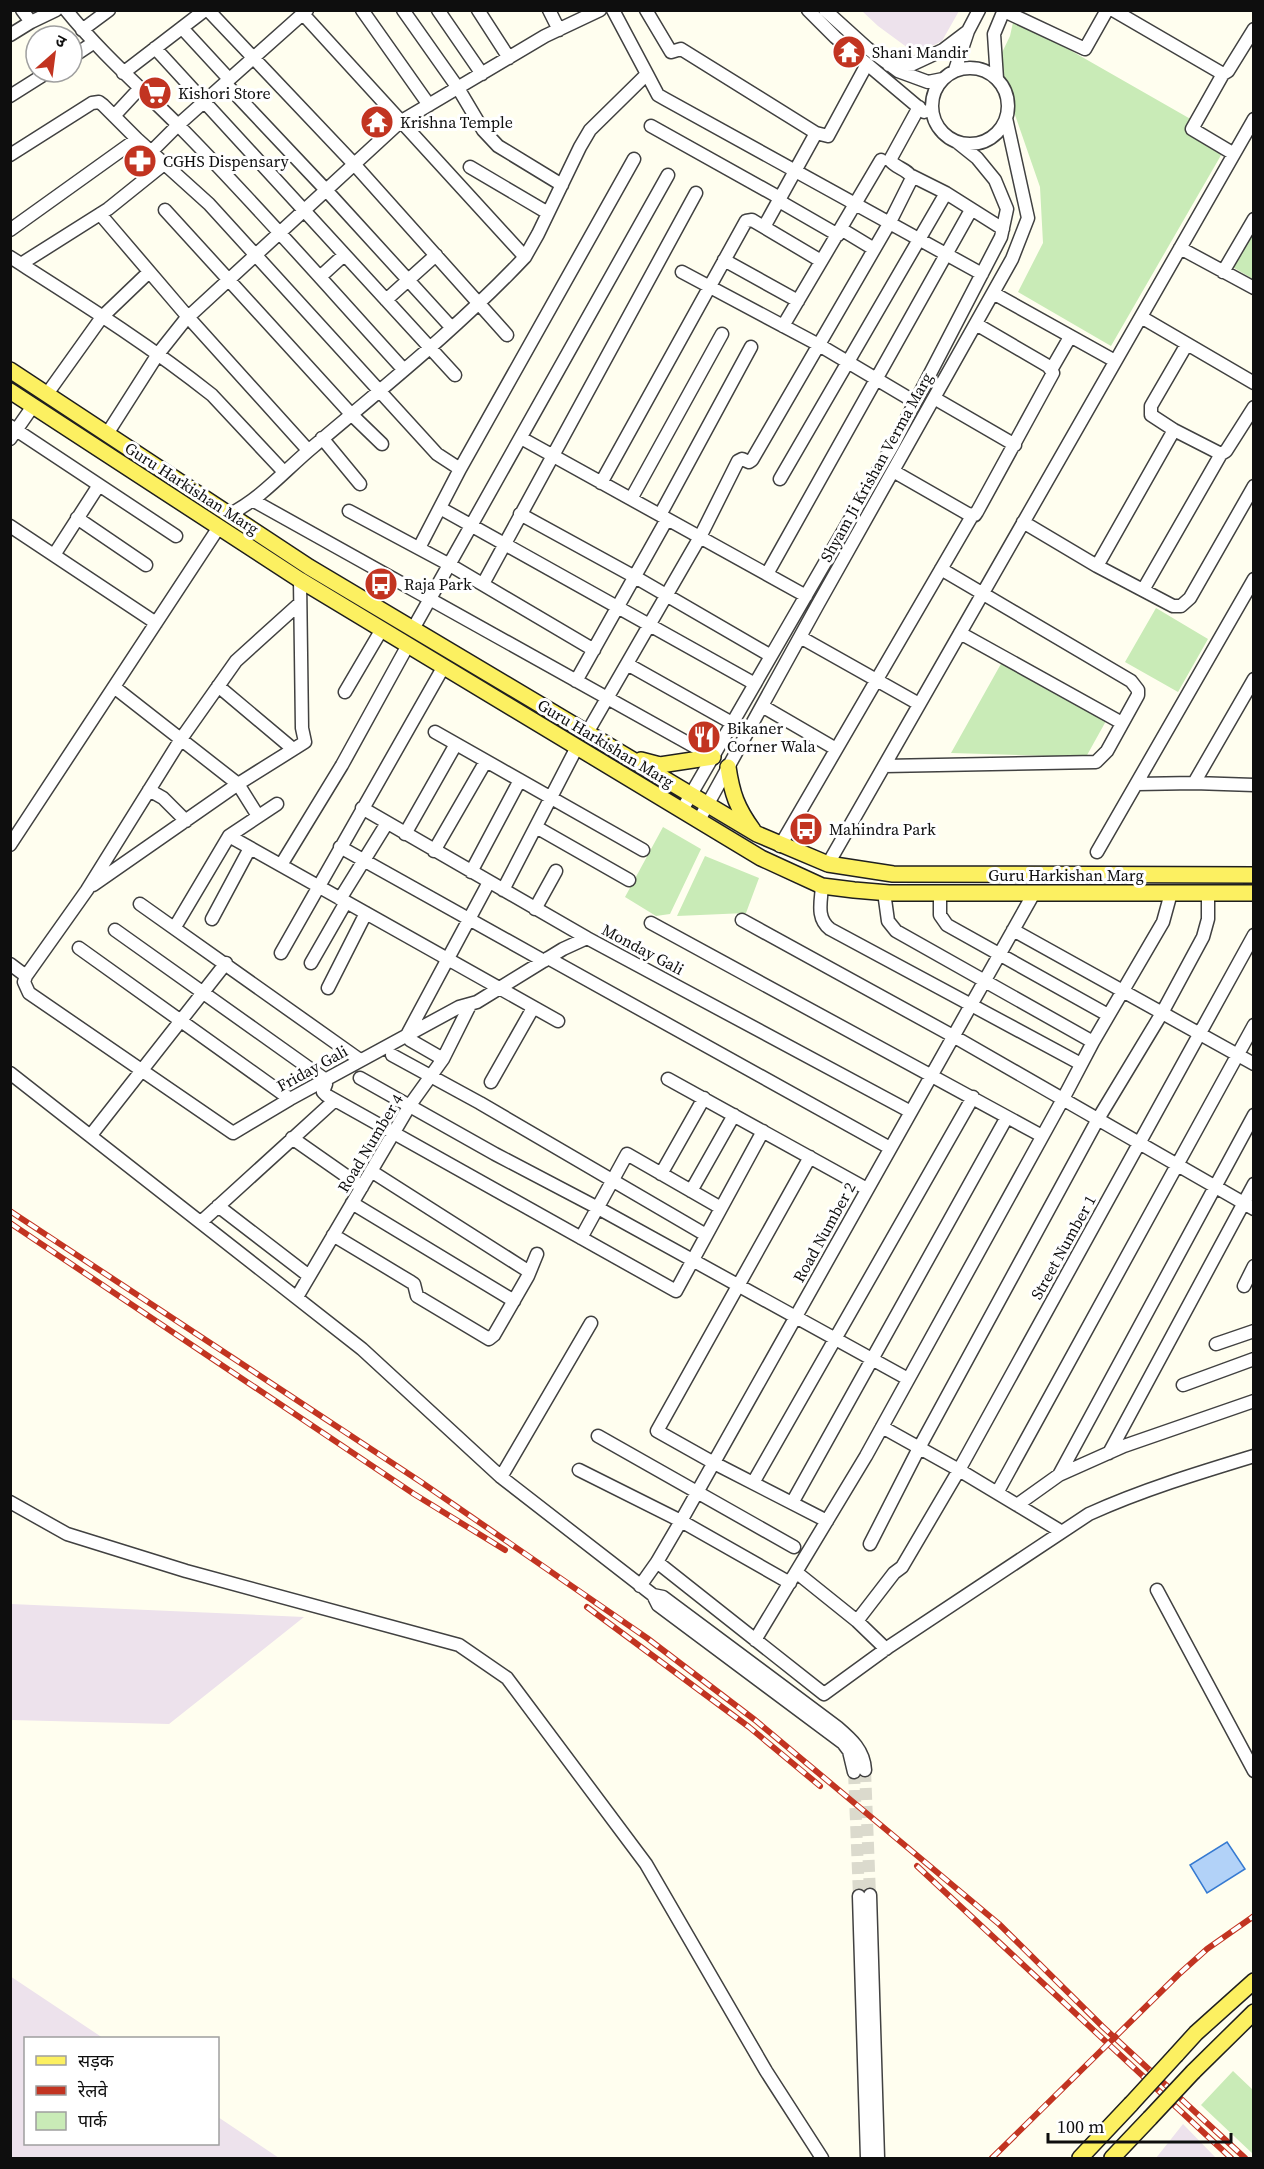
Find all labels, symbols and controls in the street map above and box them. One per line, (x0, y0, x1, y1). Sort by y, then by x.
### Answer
north arrow (24, 24, 84, 84)
text: उ (52, 29, 71, 53)
temple icon: Shani Mandir (831, 34, 867, 70)
place label: Shani Mandir (872, 41, 969, 63)
supermarket icon: Kishori Store (137, 75, 173, 111)
place label: Kishori Store (178, 82, 271, 104)
temple icon: Krishna Temple (359, 104, 395, 140)
place label: Krishna Temple (400, 111, 513, 133)
pharmacy icon: CGHS Dispensary (122, 143, 158, 179)
place label: CGHS Dispensary (163, 150, 289, 172)
street label: Shyam Ji Krishan Verma Marg (815, 368, 937, 566)
street label: Guru Harkishan Marg (121, 436, 263, 540)
bus stop icon: Raja Park (363, 566, 399, 602)
place label: Raja Park (404, 573, 472, 595)
street label: Guru Harkishan Marg (534, 694, 678, 792)
place label: Bikaner Corner Wala (727, 717, 817, 757)
restaurant icon: Bikaner Corner Wala (686, 719, 722, 755)
bus stop icon: Mahindra Park (788, 811, 824, 847)
place label: Mahindra Park (829, 818, 936, 840)
street label: Guru Harkishan Marg (988, 864, 1144, 886)
street label: Monday Gali (598, 918, 688, 980)
street label: Friday Gali (273, 1039, 352, 1096)
street label: Road Number 4 (332, 1090, 408, 1196)
street label: Road Number 2 (787, 1178, 861, 1286)
street label: Street Number 1 (1025, 1191, 1101, 1303)
legend (24, 2037, 219, 2145)
text: सड़क (78, 2048, 115, 2073)
text: रेलवे (77, 2078, 109, 2103)
scale bar (1048, 2106, 1231, 2144)
text: पार्क (78, 2108, 108, 2133)
text: 100 m (1057, 2114, 1104, 2139)

